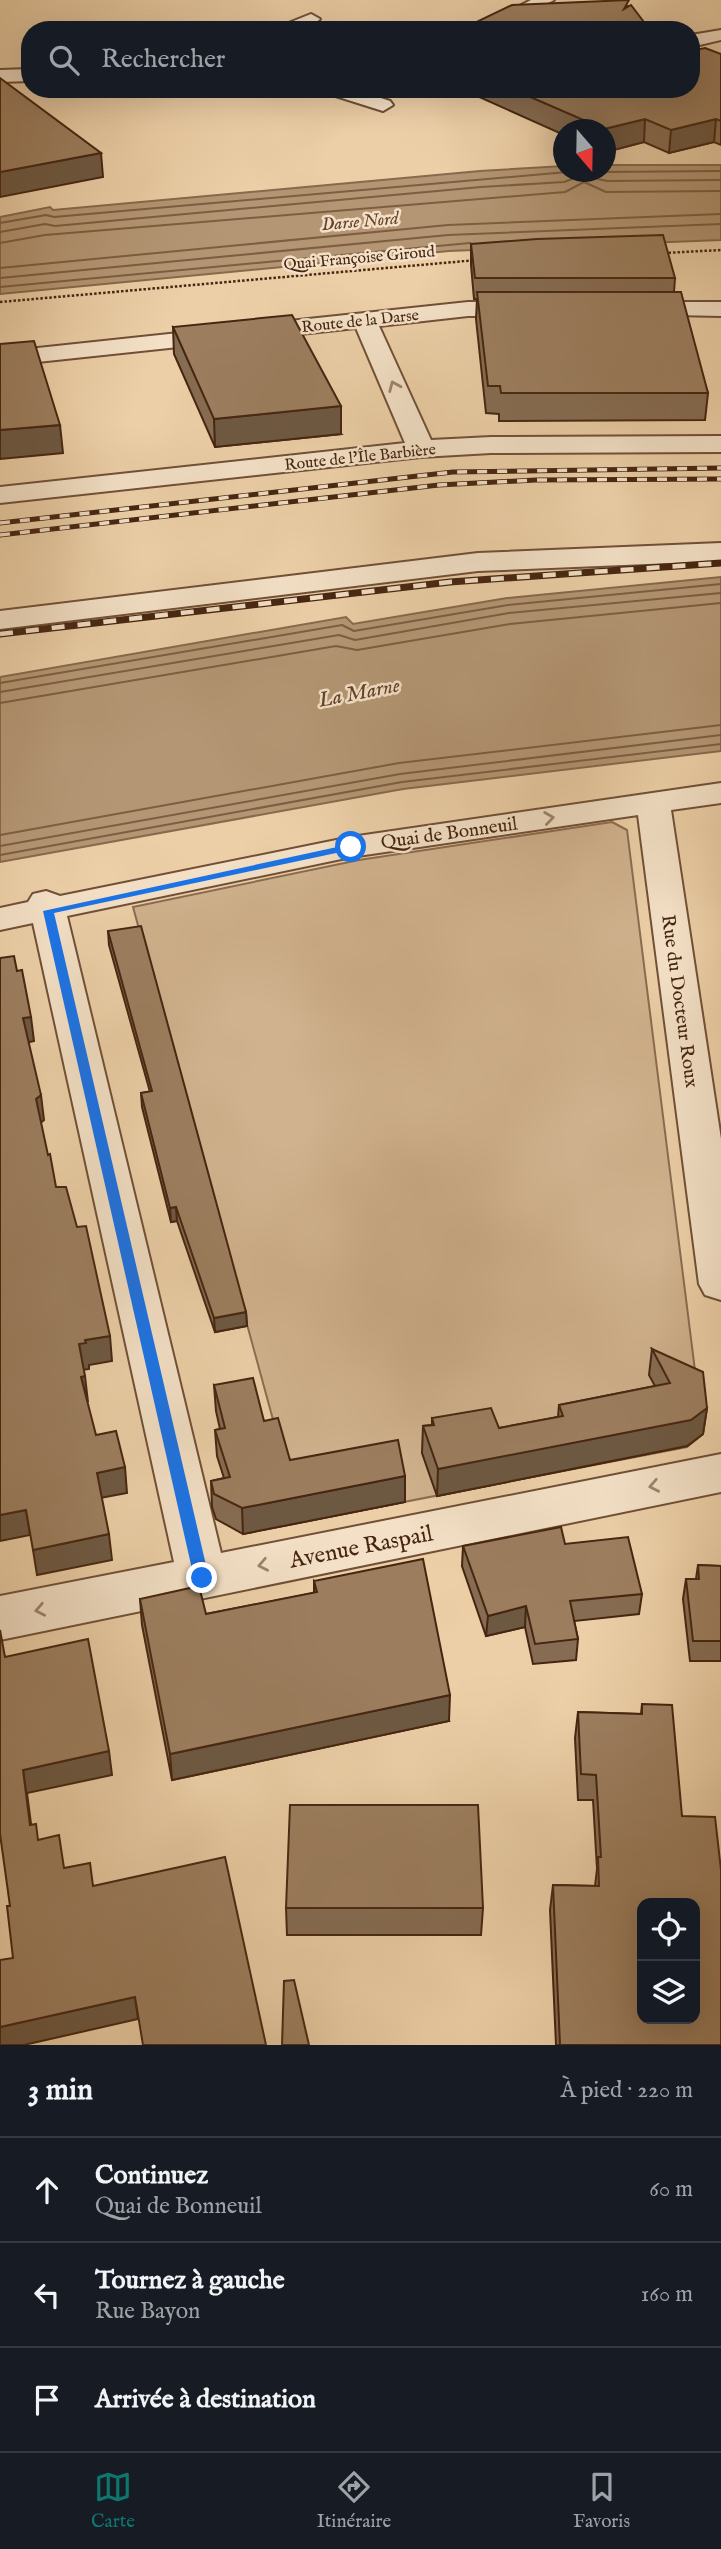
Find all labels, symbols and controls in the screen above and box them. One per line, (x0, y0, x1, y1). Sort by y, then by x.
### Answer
search box (21, 21, 700, 98)
icon: search (45, 41, 83, 79)
text: Rechercher (101, 43, 225, 76)
north arrow (553, 119, 616, 182)
water label: Darse Nord (321, 208, 401, 237)
street label: Quai Françoise Giroud (283, 242, 436, 276)
street label: Route de la Darse (300, 306, 420, 338)
one-way arrow (388, 381, 402, 393)
street label: Route de l'Île Barbière (283, 438, 437, 476)
water label: La Marne (315, 672, 402, 715)
one-way arrow (543, 811, 555, 826)
street label: Quai de Bonneuil (379, 812, 520, 855)
route start (335, 831, 366, 862)
street label: Rue du Docteur Roux (655, 913, 703, 1089)
one-way arrow (648, 1478, 660, 1493)
street label: Avenue Raspail (286, 1519, 436, 1576)
one-way arrow (257, 1557, 269, 1572)
route end (186, 1562, 217, 1593)
one-way arrow (34, 1602, 46, 1617)
map controls (637, 1898, 700, 2024)
button: locate (637, 1898, 700, 1961)
button: layers (637, 1961, 700, 2024)
text: 3 min (28, 2072, 93, 2110)
text: À pied · 220 m (560, 2076, 693, 2105)
text: Continuez (95, 2159, 208, 2192)
icon: ahead (28, 2171, 66, 2209)
text: 60 m (649, 2175, 693, 2204)
text: Quai de Bonneuil (95, 2192, 262, 2221)
text: Tournez à gauche (95, 2264, 285, 2297)
icon: left (28, 2276, 66, 2314)
text: 160 m (641, 2280, 693, 2309)
text: Rue Bayon (95, 2297, 200, 2326)
icon: arrive (28, 2381, 66, 2419)
text: Arrivée à destination (95, 2383, 316, 2416)
tab: Carte (91, 2468, 135, 2534)
tab: Itinéraire (317, 2468, 391, 2534)
tab: Favoris (573, 2468, 630, 2534)

